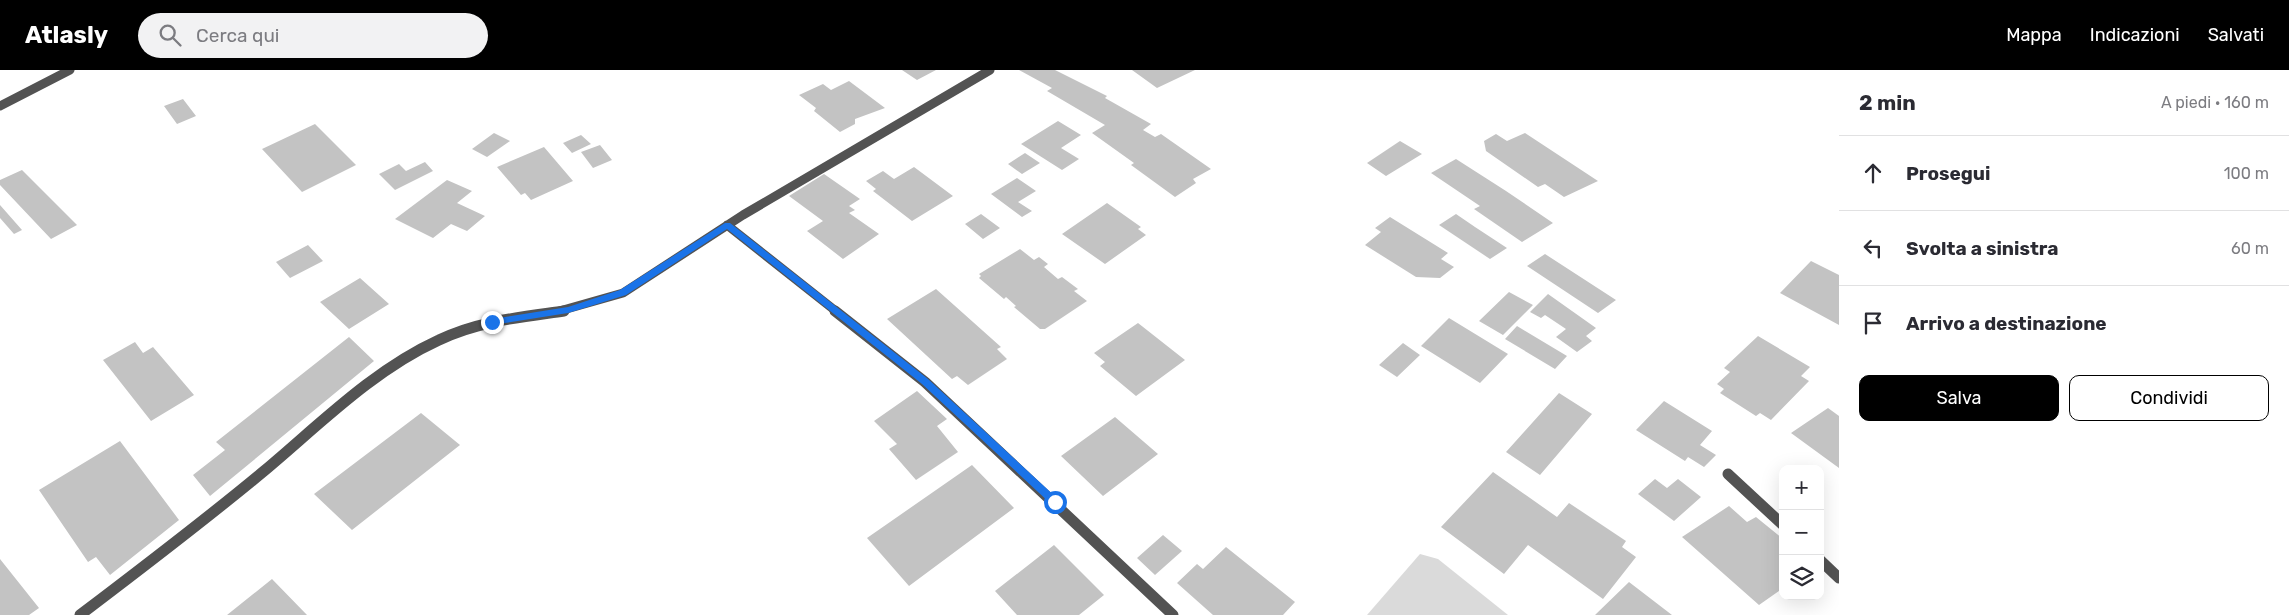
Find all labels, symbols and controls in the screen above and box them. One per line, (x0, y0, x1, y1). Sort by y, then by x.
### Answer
search box (138, 13, 488, 58)
text: Atlasly (25, 21, 108, 49)
icon: search (156, 21, 184, 49)
text: Cerca qui (196, 24, 279, 47)
text: Mappa (2006, 24, 2062, 46)
text: Indicazioni (2090, 24, 2180, 46)
text: Salvati (2208, 24, 2264, 46)
text: 2 min (1859, 90, 1916, 115)
text: A piedi · 160 m (2161, 93, 2269, 112)
icon: ahead (1859, 159, 1887, 187)
text: Prosegui (1906, 162, 1990, 185)
text: 100 m (2224, 164, 2269, 183)
icon: left (1859, 234, 1887, 262)
text: Svolta a sinistra (1906, 237, 2059, 260)
text: 60 m (2231, 239, 2269, 258)
icon: arrive (1859, 309, 1887, 337)
route end (481, 311, 504, 334)
text: Arrivo a destinazione (1906, 312, 2107, 335)
button: Salva (1859, 375, 2059, 421)
button: Condividi (2069, 375, 2269, 421)
map controls (1779, 465, 1824, 600)
button: + (1779, 465, 1824, 510)
route start (1044, 491, 1067, 514)
button: − (1779, 510, 1824, 555)
button: layers (1779, 555, 1824, 600)

